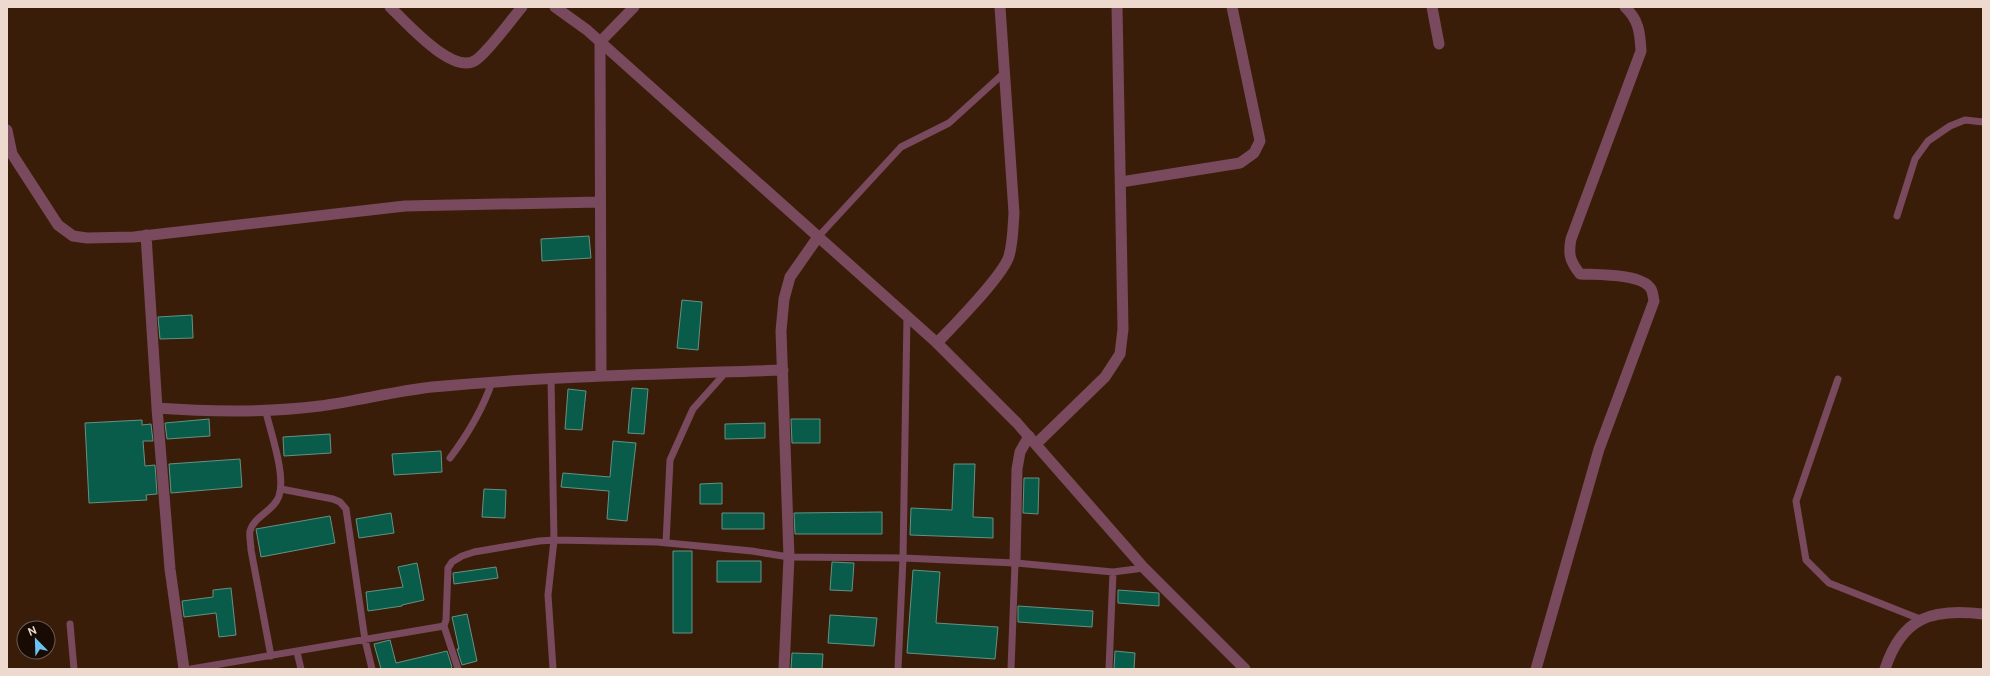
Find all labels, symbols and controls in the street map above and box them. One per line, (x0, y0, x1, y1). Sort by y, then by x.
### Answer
north arrow (16, 620, 56, 660)
text: N (26, 623, 39, 639)

